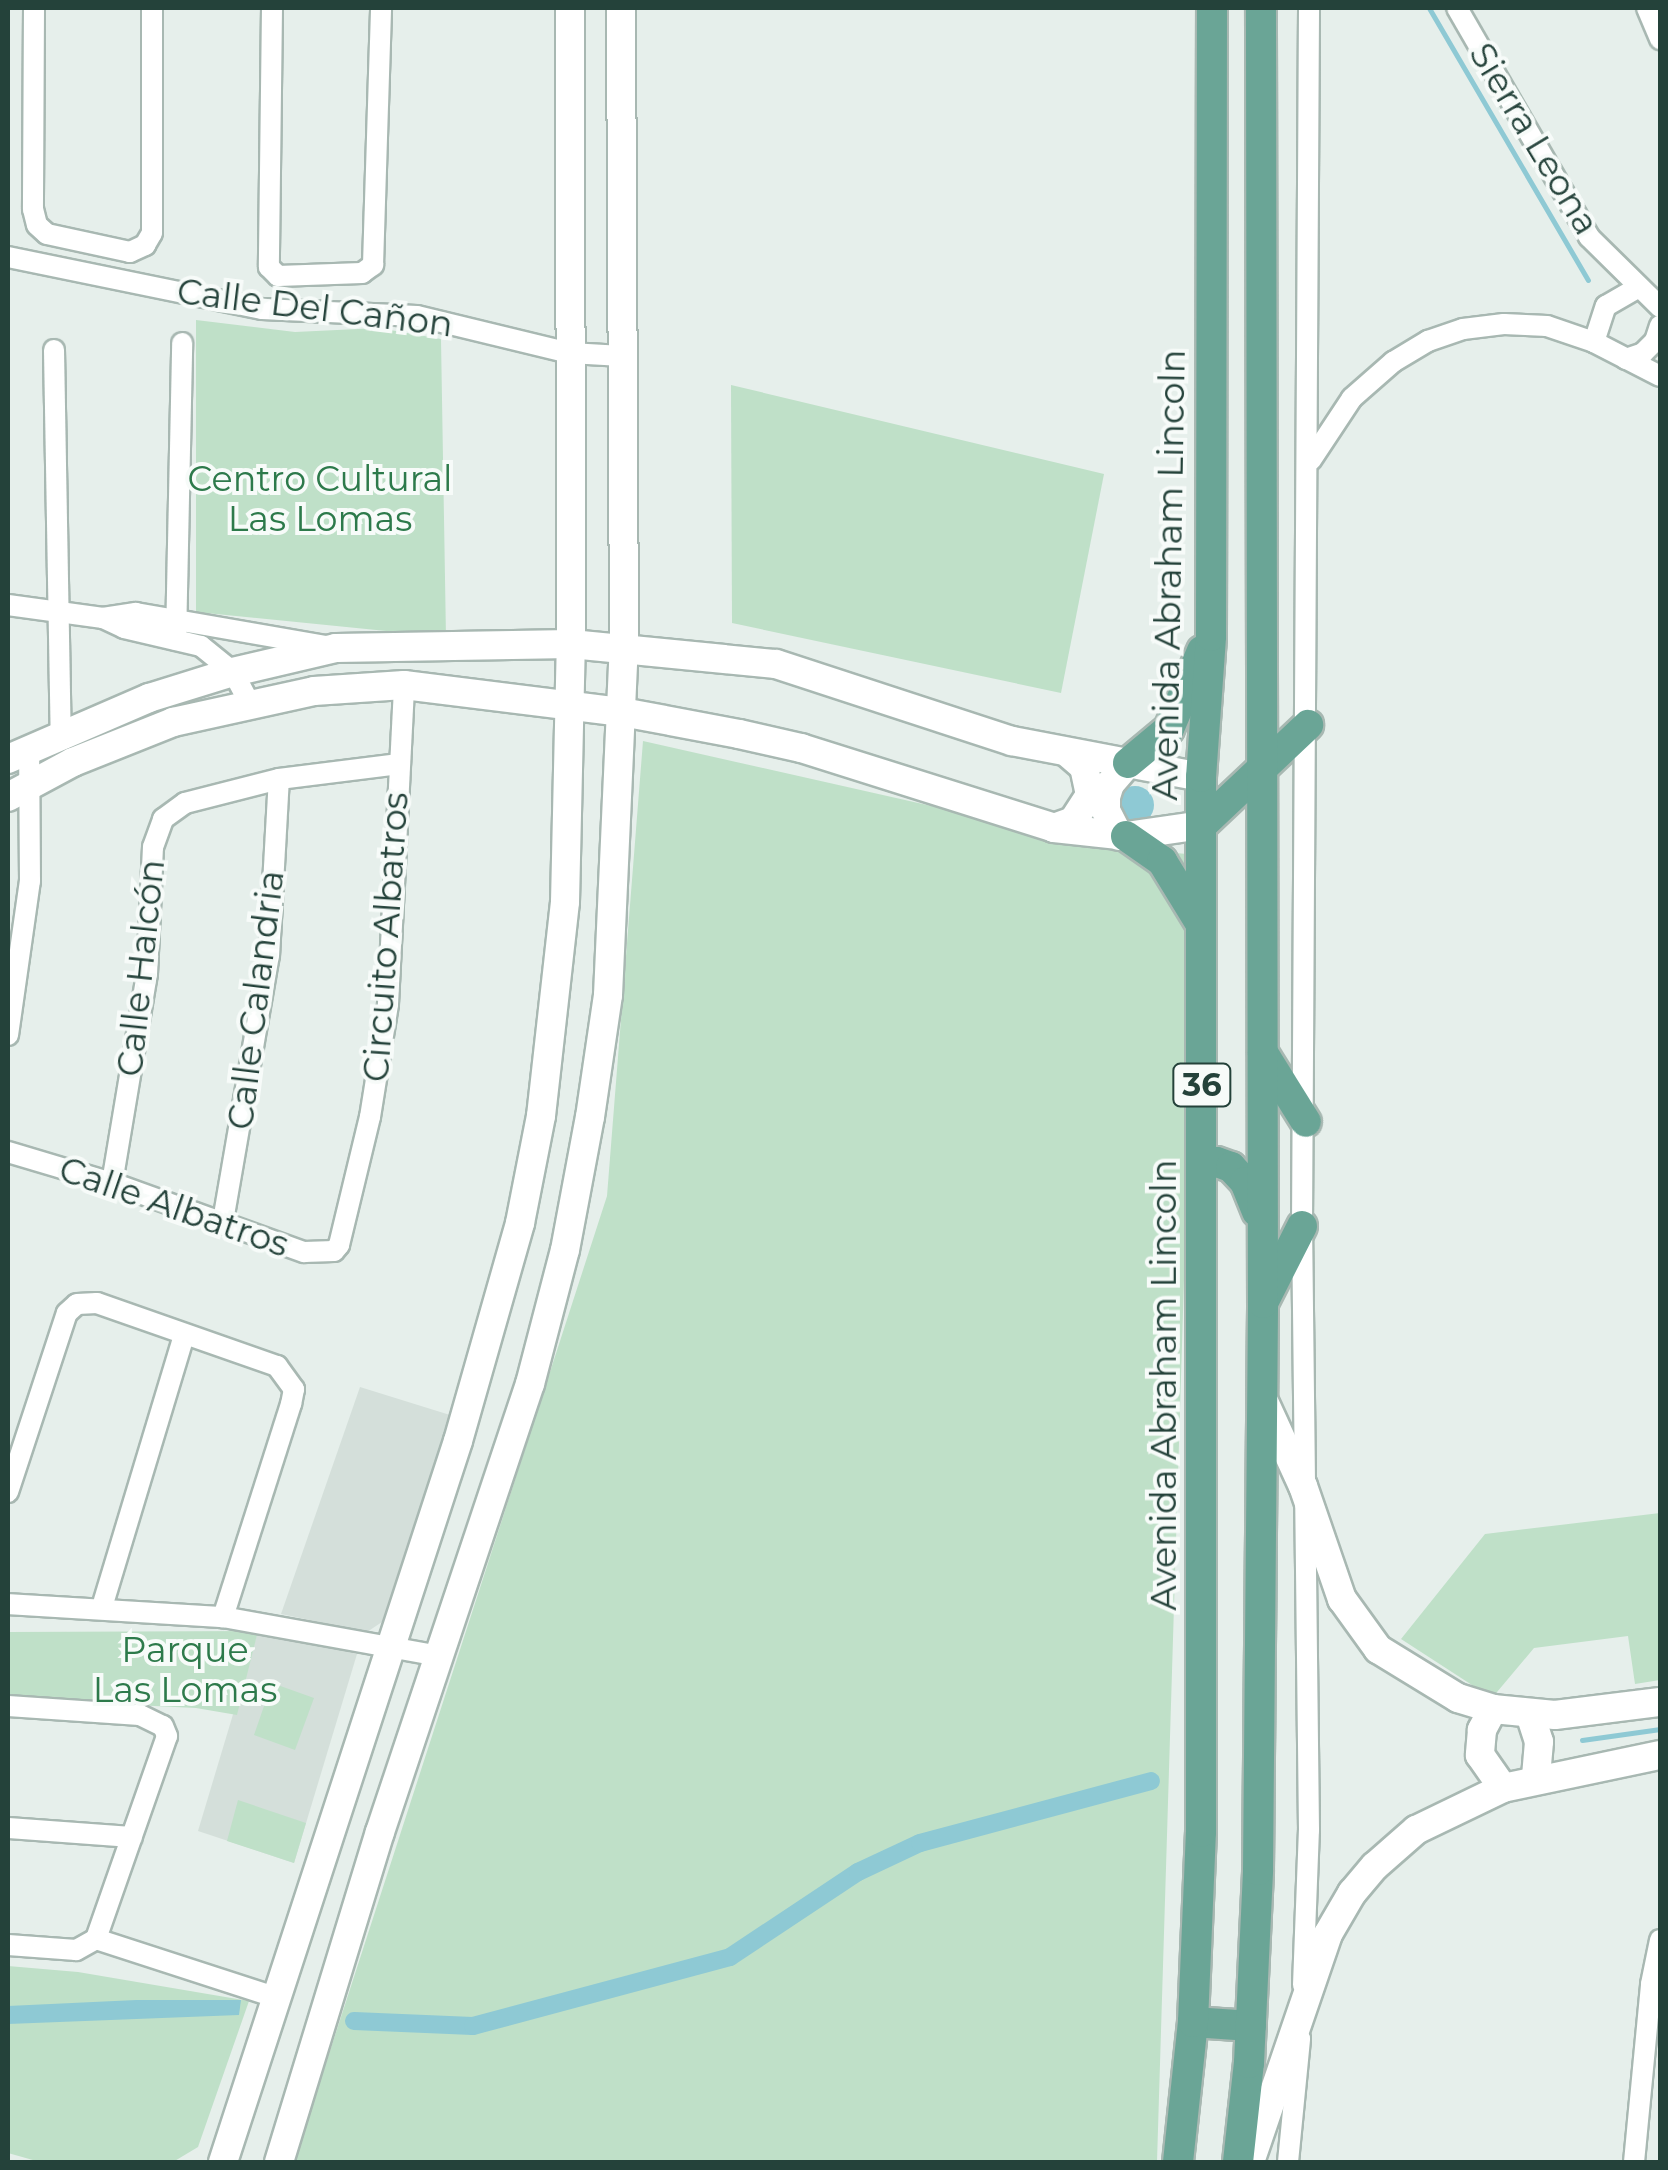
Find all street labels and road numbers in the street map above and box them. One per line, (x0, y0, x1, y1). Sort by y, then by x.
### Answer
street label: Sierra Leona (1460, 36, 1608, 242)
street label: Calle Del Cañon (175, 270, 455, 346)
street label: Avenida Abraham Lincoln (1144, 349, 1194, 801)
street label: Circuito Albatros (355, 791, 417, 1083)
street label: Calle Halcón (109, 857, 173, 1079)
street label: Calle Calandria (219, 868, 293, 1132)
road number: 36 (1172, 1058, 1232, 1112)
street label: Calle Albatros (54, 1148, 294, 1266)
street label: Avenida Abraham Lincoln (1143, 1159, 1185, 1611)

